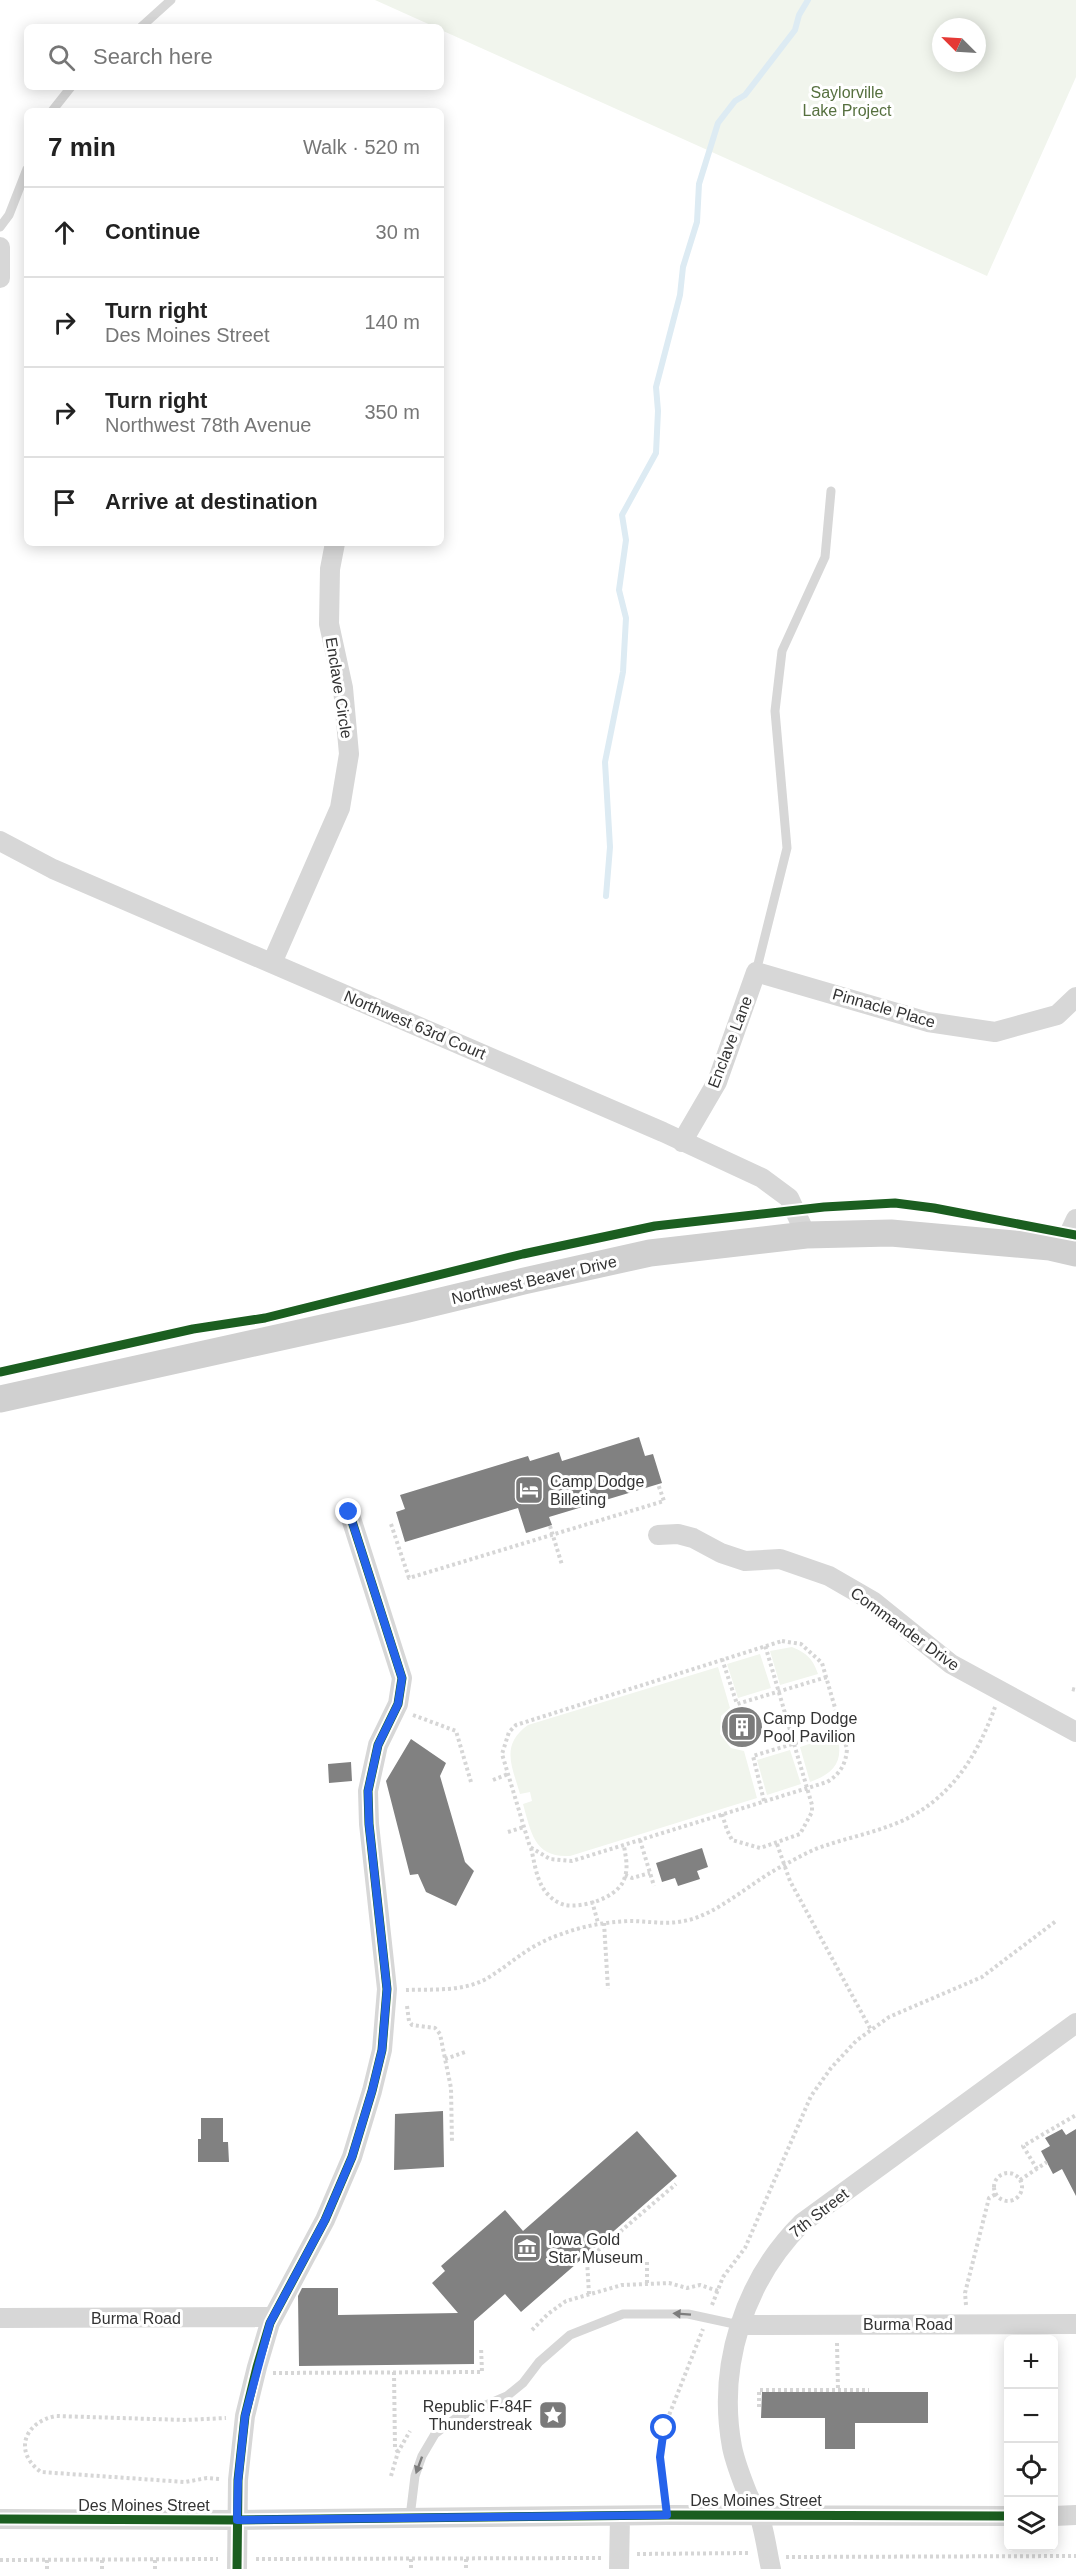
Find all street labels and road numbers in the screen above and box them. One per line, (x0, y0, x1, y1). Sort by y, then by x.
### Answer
street label: Enclave Circle (323, 636, 355, 740)
street label: Pinnacle Place (831, 985, 937, 1031)
street label: Northwest 63rd Court (342, 987, 489, 1063)
street label: Enclave Lane (705, 994, 755, 1090)
street label: Northwest Beaver Drive (450, 1253, 618, 1307)
street label: Commander Drive (847, 1584, 963, 1674)
street label: 7th Street (786, 2185, 852, 2241)
street label: Burma Road (91, 2310, 181, 2327)
street label: Burma Road (863, 2316, 953, 2333)
street label: Des Moines Street (690, 2492, 822, 2509)
street label: Des Moines Street (78, 2497, 210, 2514)

